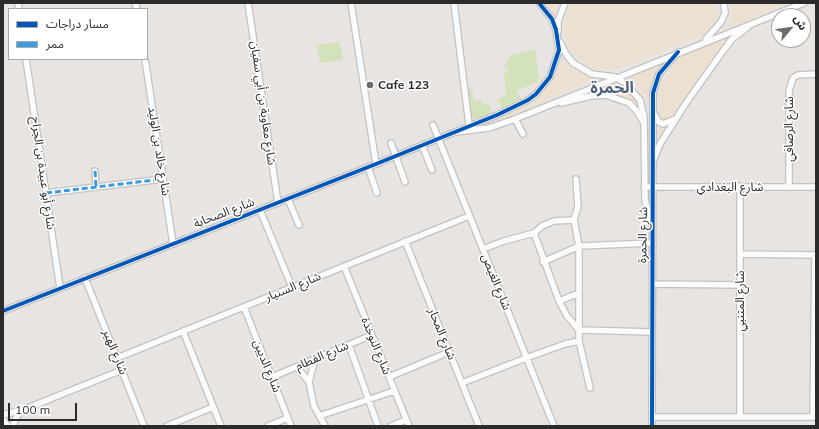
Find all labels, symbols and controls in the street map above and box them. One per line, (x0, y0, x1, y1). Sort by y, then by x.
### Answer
legend (8, 8, 148, 60)
north arrow (771, 8, 811, 48)
text: ش (791, 13, 810, 33)
text: مسار دراجات (46, 16, 109, 31)
text: ممر (46, 36, 64, 51)
street label: شارع معاوية بن أبي سفيان (247, 40, 279, 166)
place label: Cafe 123 (378, 78, 429, 92)
district label: الحمرة (590, 78, 634, 98)
marker: Cafe 123 (365, 80, 375, 90)
street label: شارع الرصافي (782, 96, 796, 162)
street label: شارع خالد بن الوليد (145, 105, 173, 197)
street label: شارع أبو عبيدة بن الجراح (28, 116, 58, 230)
street label: شارع البغدادي (697, 180, 763, 194)
street label: شارع الصحابة (192, 195, 256, 231)
street label: شارع الحمرة (635, 207, 651, 263)
street label: شارع الغيص (478, 252, 514, 312)
street label: شارع السنيار (263, 269, 323, 305)
street label: شارع المتنبي (733, 271, 747, 331)
street label: شارع المحار (425, 306, 459, 362)
street label: شارع النوخذة (358, 315, 394, 377)
street label: شارع الهير (99, 327, 131, 377)
street label: شارع الديين (250, 337, 284, 395)
street label: شارع الفطام (293, 338, 351, 374)
scale bar (10, 395, 79, 421)
text: 100 m (15, 402, 50, 417)

